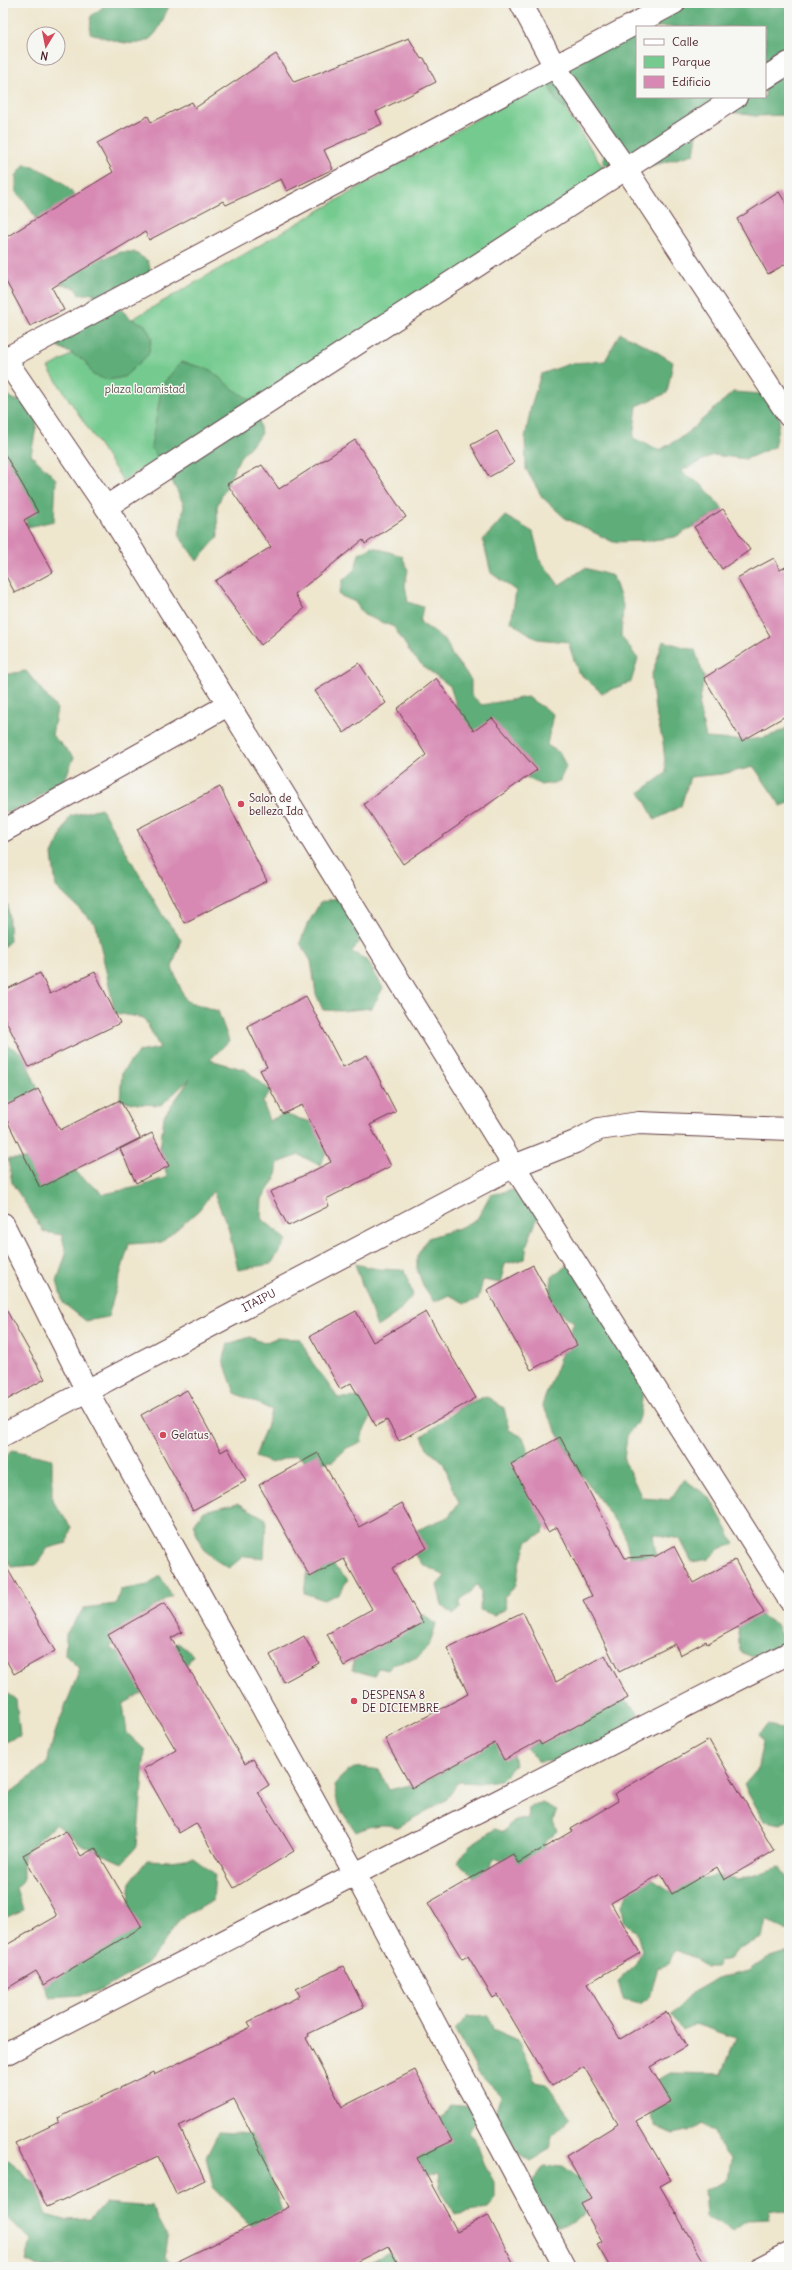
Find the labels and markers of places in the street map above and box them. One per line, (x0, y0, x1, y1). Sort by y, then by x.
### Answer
place label: Salon de belleza Ida (249, 791, 303, 818)
marker: Salon de belleza Ida (236, 799, 246, 809)
place label: Gelatus (171, 1428, 209, 1442)
marker: Gelatus (158, 1430, 168, 1440)
place label: DESPENSA 8 DE DICIEMBRE (362, 1688, 439, 1715)
marker: DESPENSA 8 DE DICIEMBRE (349, 1696, 359, 1706)

